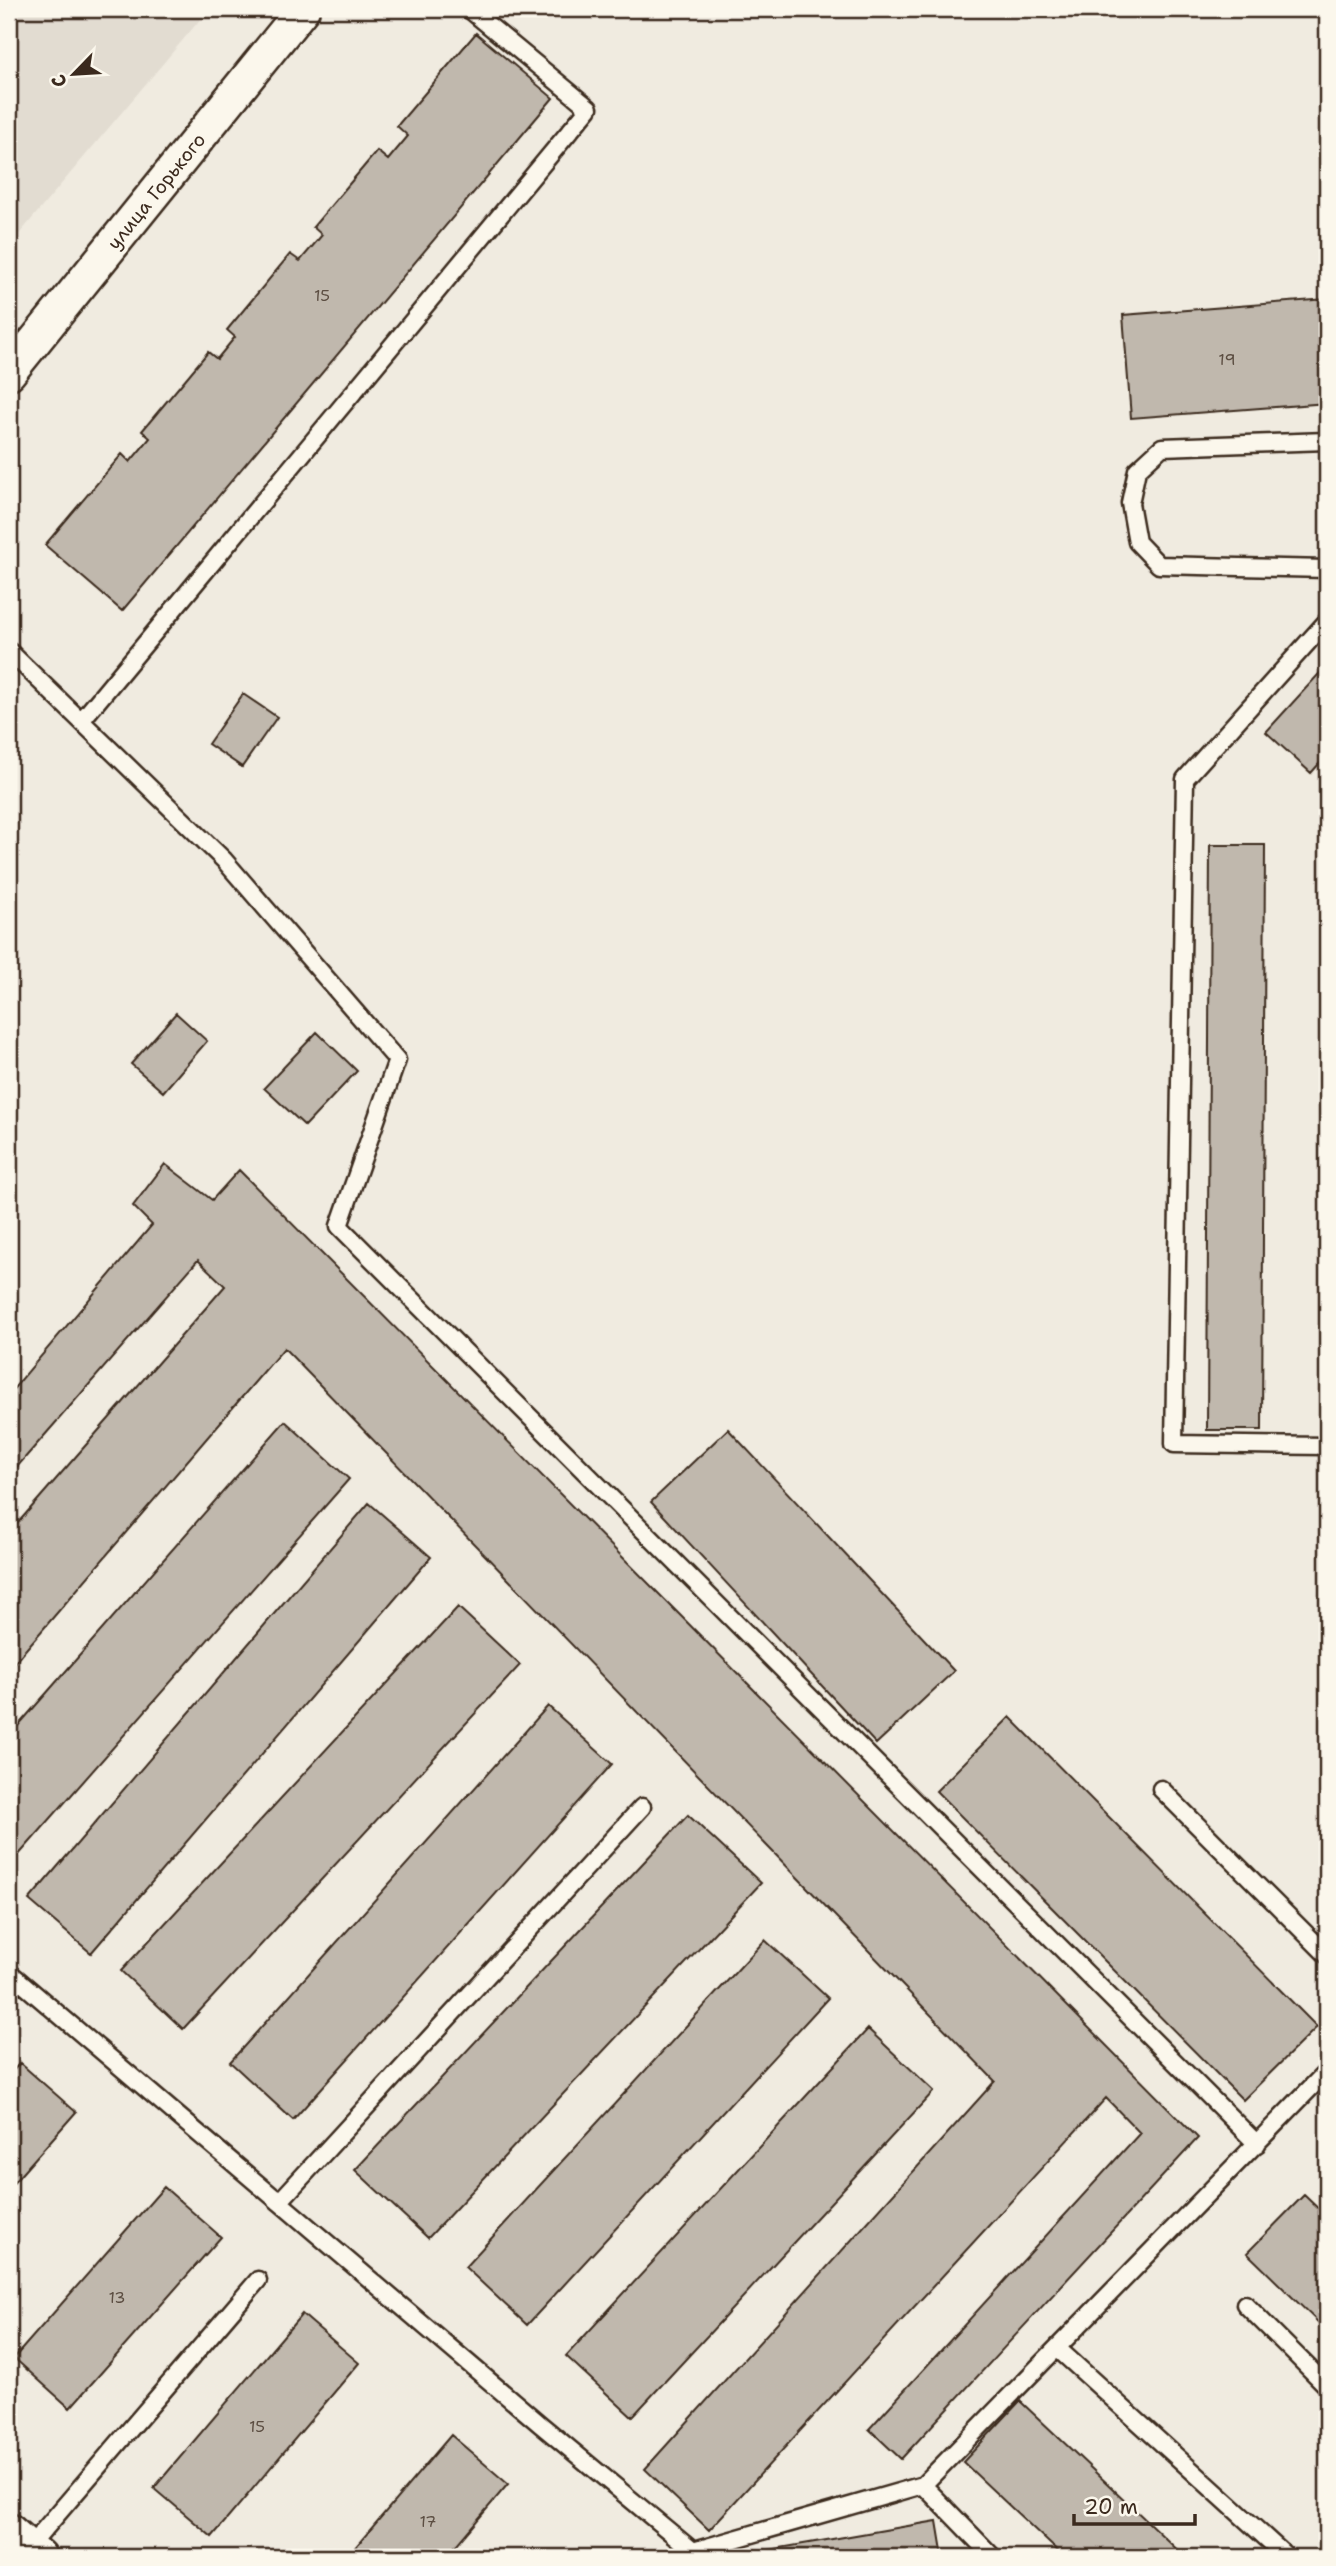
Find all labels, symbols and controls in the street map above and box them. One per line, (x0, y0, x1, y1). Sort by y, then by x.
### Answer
north arrow (38, 38, 108, 108)
text: С (45, 70, 73, 92)
street label: улица Горького (102, 128, 211, 255)
house number: 15 (314, 285, 330, 306)
house number: 19 (1218, 349, 1236, 370)
house number: 13 (108, 2287, 126, 2308)
house number: 15 (249, 2416, 265, 2437)
scale bar (1074, 2482, 1194, 2526)
text: 20 m (1084, 2493, 1138, 2521)
house number: 17 (419, 2511, 437, 2532)

